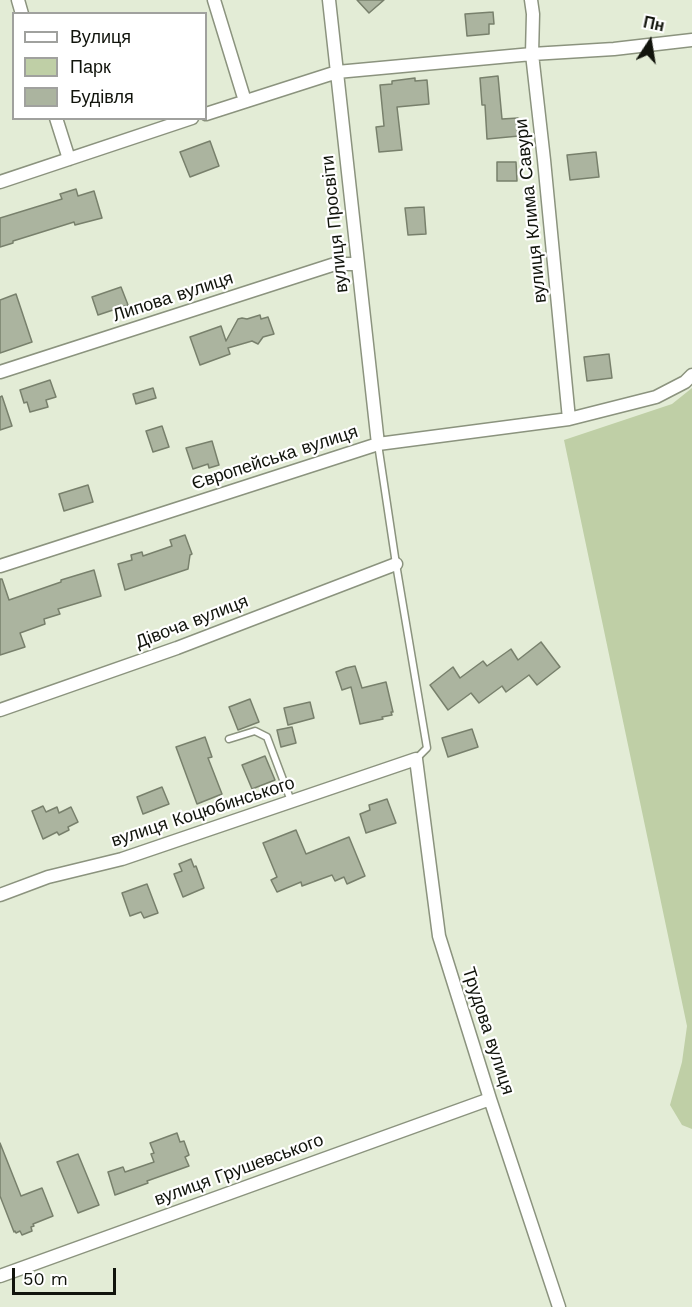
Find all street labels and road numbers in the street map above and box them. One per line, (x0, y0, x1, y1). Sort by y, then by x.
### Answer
street label: вулиця Клима Савури (511, 118, 551, 304)
street label: вулиця Просвіти (317, 154, 353, 294)
street label: Липова вулиця (110, 267, 236, 327)
street label: Європейська вулиця (189, 421, 361, 495)
street label: Дівоча вулиця (133, 591, 251, 653)
street label: вулиця Коцюбинського (108, 772, 298, 852)
street label: Трудова вулиця (457, 965, 519, 1097)
street label: вулиця Грушевського (151, 1129, 327, 1211)

